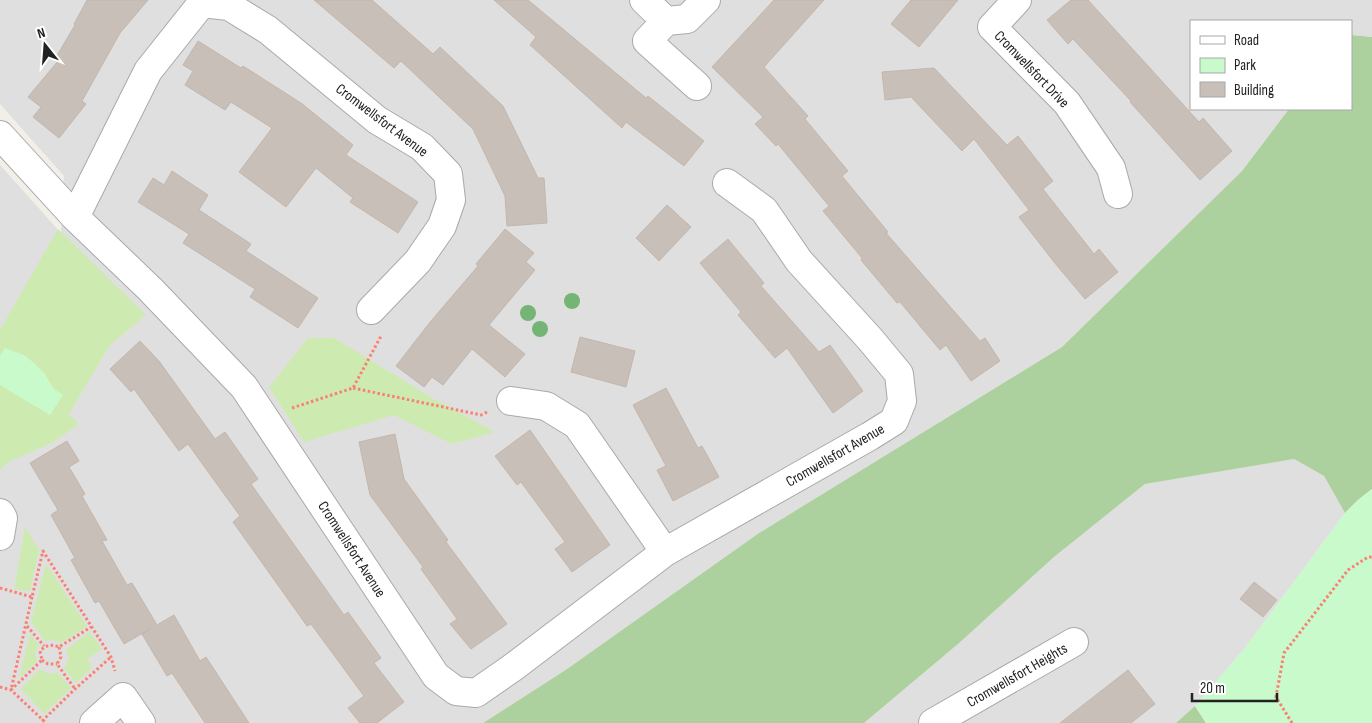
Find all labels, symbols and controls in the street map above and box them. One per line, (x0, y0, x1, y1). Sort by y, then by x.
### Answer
north arrow (20, 20, 70, 70)
legend (1190, 20, 1352, 110)
text: N (35, 24, 47, 42)
street label: Cromwellsfort Drive (990, 27, 1073, 112)
text: Road (1234, 31, 1259, 50)
text: Park (1234, 56, 1256, 75)
street label: Cromwellsfort Avenue (332, 79, 432, 161)
text: Building (1234, 81, 1274, 100)
street label: Cromwellsfort Avenue (783, 419, 888, 491)
street label: Cromwellsfort Avenue (313, 498, 390, 601)
street label: Cromwellsfort Heights (964, 639, 1071, 712)
scale bar (1192, 670, 1277, 702)
text: 20 m (1200, 679, 1225, 698)

